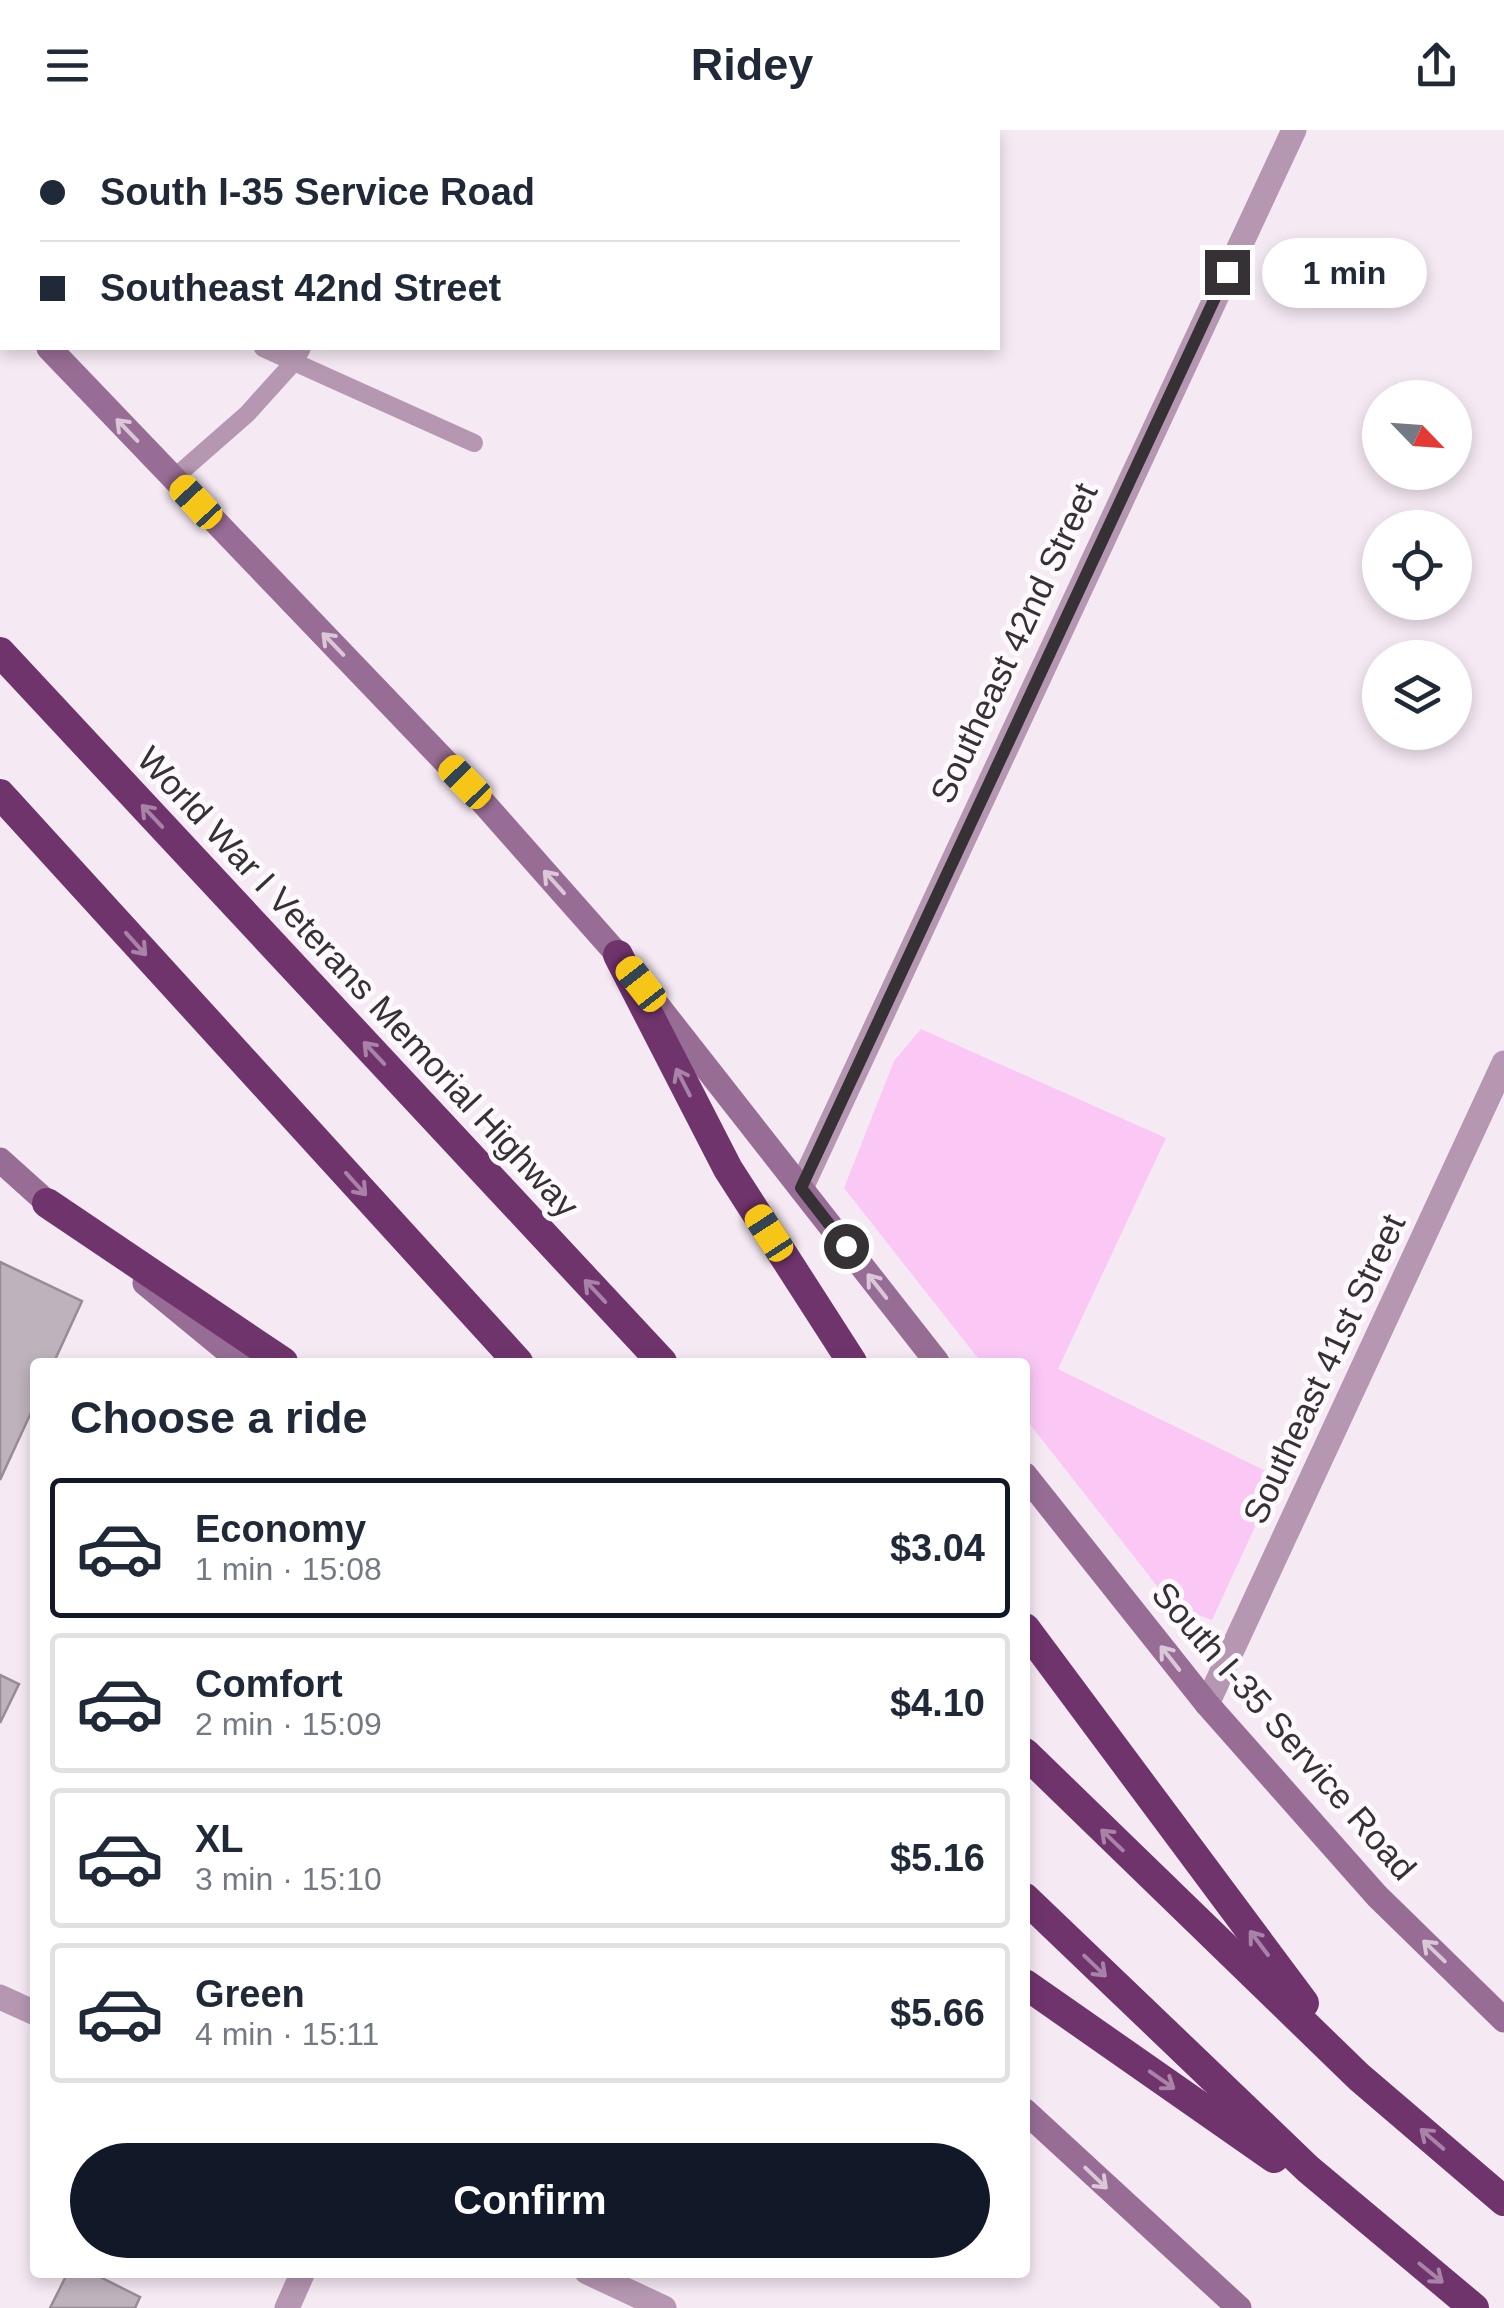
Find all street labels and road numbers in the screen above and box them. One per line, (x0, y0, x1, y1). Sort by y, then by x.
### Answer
street label: Southeast 42nd Street (922, 476, 1105, 809)
street label: World War I Veterans Memorial Highway (130, 739, 587, 1225)
street label: Southeast 41st Street (1235, 1208, 1412, 1530)
street label: South I-35 Service Road (1145, 1574, 1424, 1887)

